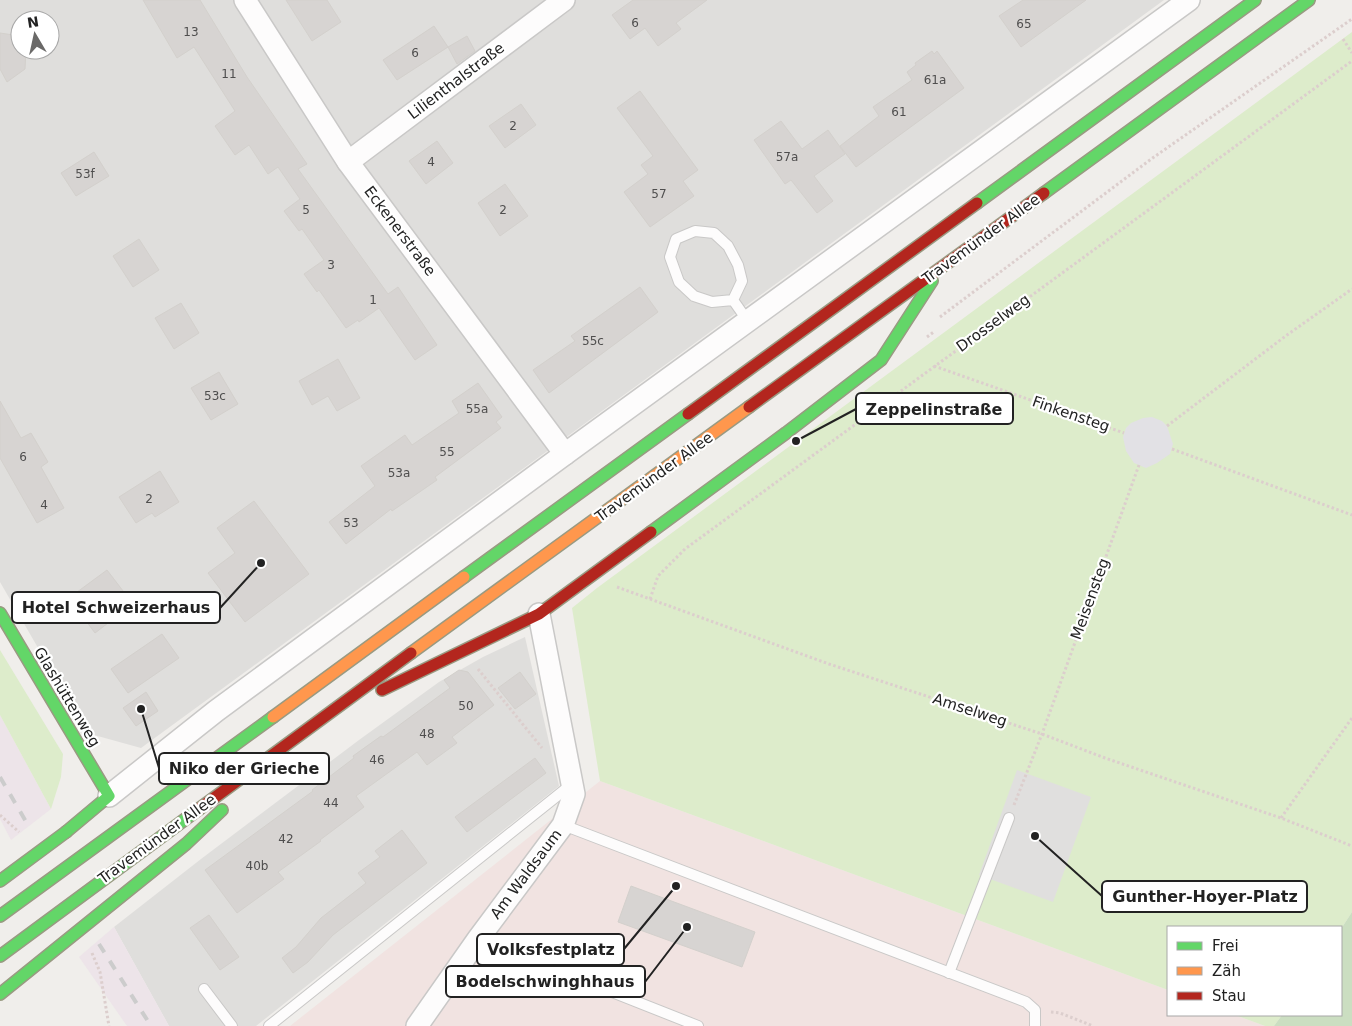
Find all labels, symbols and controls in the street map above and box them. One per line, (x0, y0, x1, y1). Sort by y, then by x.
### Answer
north arrow (10, 10, 60, 60)
text: N (26, 13, 40, 31)
house number: 6 (631, 16, 639, 30)
house number: 65 (1016, 17, 1032, 31)
house number: 13 (183, 25, 199, 39)
street label: Lilienthalstraße (404, 39, 508, 123)
house number: 6 (411, 46, 419, 60)
house number: 11 (221, 67, 237, 81)
house number: 61a (924, 73, 946, 87)
house number: 61 (891, 105, 907, 119)
house number: 2 (509, 119, 517, 133)
house number: 57a (776, 150, 798, 164)
house number: 4 (427, 155, 435, 169)
house number: 53f (75, 167, 96, 181)
street label: Eckenerstraße (360, 183, 440, 279)
house number: 57 (651, 187, 667, 201)
street label: Travemünder Allee (918, 190, 1043, 288)
house number: 5 (302, 203, 310, 217)
house number: 2 (499, 203, 507, 217)
house number: 3 (327, 258, 335, 272)
street label: Drosselweg (953, 290, 1033, 356)
house number: 1 (369, 293, 377, 307)
house number: 55c (582, 334, 604, 348)
house number: 53c (204, 389, 226, 403)
street label: Finkensteg (1030, 392, 1112, 436)
callout: Zeppelinstraße (856, 393, 1013, 424)
text: Zeppelinstraße (866, 400, 1003, 419)
house number: 55a (466, 402, 488, 416)
street label: Travemünder Allee (591, 428, 716, 526)
house number: 55 (439, 445, 455, 459)
house number: 6 (19, 450, 27, 464)
house number: 53a (388, 466, 410, 480)
house number: 2 (145, 492, 153, 506)
house number: 4 (40, 498, 48, 512)
house number: 53 (343, 516, 359, 530)
street label: Meisensteg (1067, 556, 1113, 642)
callout: Hotel Schweizerhaus (12, 592, 220, 623)
text: Hotel Schweizerhaus (22, 598, 210, 617)
street label: Glashüttenweg (30, 644, 104, 750)
street label: Amselweg (931, 690, 1009, 730)
house number: 50 (458, 699, 474, 713)
house number: 48 (419, 727, 435, 741)
callout: Niko der Grieche (159, 753, 329, 784)
house number: 46 (369, 753, 385, 767)
text: Niko der Grieche (169, 759, 319, 778)
street label: Travemünder Allee (94, 790, 219, 888)
house number: 44 (323, 796, 339, 810)
street label: Am Waldsaum (486, 826, 566, 922)
house number: 42 (278, 832, 294, 846)
house number: 40b (246, 859, 268, 873)
callout: Gunther-Hoyer-Platz (1102, 881, 1307, 912)
text: Gunther-Hoyer-Platz (1112, 887, 1298, 906)
legend (1167, 926, 1342, 1016)
callout: Volksfestplatz (477, 934, 624, 965)
text: Frei (1212, 937, 1239, 955)
text: Volksfestplatz (487, 940, 615, 959)
text: Zäh (1212, 962, 1241, 980)
callout: Bodelschwinghhaus (446, 966, 645, 997)
text: Bodelschwinghhaus (456, 972, 634, 991)
text: Stau (1212, 987, 1246, 1005)

